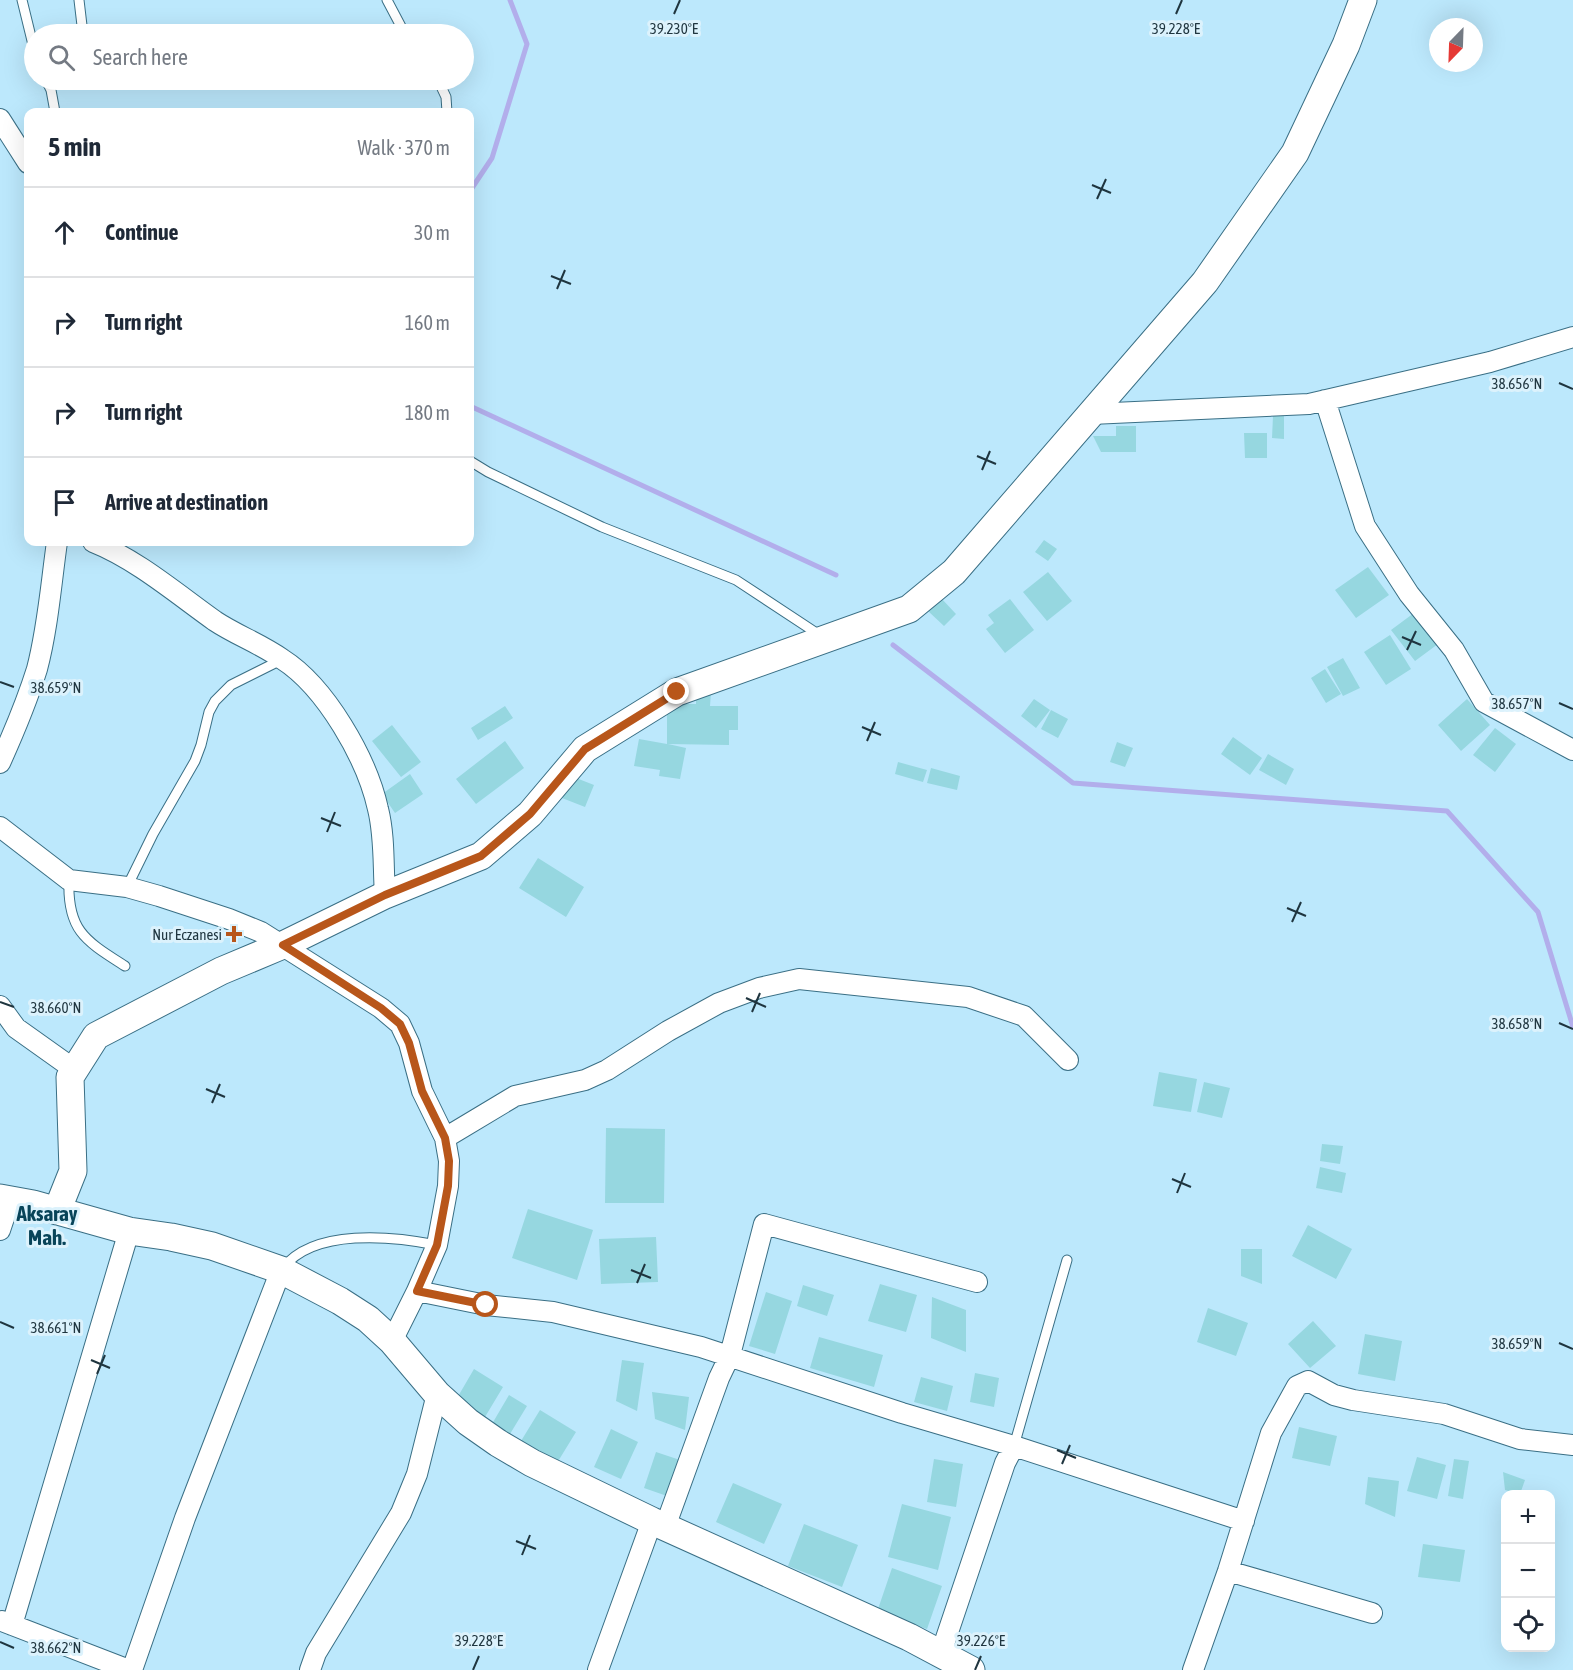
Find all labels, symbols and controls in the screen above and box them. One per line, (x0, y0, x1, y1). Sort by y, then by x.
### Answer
north arrow (1429, 18, 1483, 72)
text: 39.230°E (650, 20, 699, 37)
text: 39.228°E (1152, 20, 1201, 37)
search box (24, 24, 474, 90)
icon: search (45, 41, 78, 74)
text: Search here (93, 44, 188, 70)
text: 5 min (48, 132, 101, 162)
text: Walk · 370 m (358, 136, 450, 159)
icon: ahead (48, 216, 81, 249)
text: Continue (105, 219, 179, 245)
text: 30 m (414, 221, 450, 244)
icon: right (48, 306, 81, 339)
text: Turn right (105, 309, 182, 335)
text: 160 m (405, 311, 450, 334)
text: 38.656°N (1492, 375, 1542, 392)
icon: right (48, 396, 81, 429)
text: Turn right (105, 399, 182, 425)
text: 180 m (405, 401, 450, 424)
icon: arrive (48, 486, 81, 519)
text: Arrive at destination (105, 489, 268, 515)
route end (663, 678, 689, 704)
text: 38.659°N (31, 679, 81, 696)
text: 38.657°N (1492, 695, 1542, 712)
place label: Nur Eczanesi (152, 926, 222, 943)
marker: Nur Eczanesi (227, 927, 241, 941)
text: 38.660°N (31, 999, 81, 1016)
text: 38.658°N (1492, 1015, 1542, 1032)
district label: Aksaray Mah. (16, 1201, 78, 1249)
route start (472, 1291, 498, 1317)
text: 38.661°N (31, 1319, 81, 1336)
text: 38.659°N (1492, 1335, 1542, 1352)
map controls (1501, 1490, 1555, 1652)
button: + (1501, 1490, 1555, 1544)
button: − (1501, 1544, 1555, 1598)
button: locate (1501, 1598, 1555, 1652)
text: 39.228°E (455, 1632, 504, 1649)
text: 39.226°E (957, 1632, 1006, 1649)
text: 38.662°N (31, 1639, 81, 1656)

